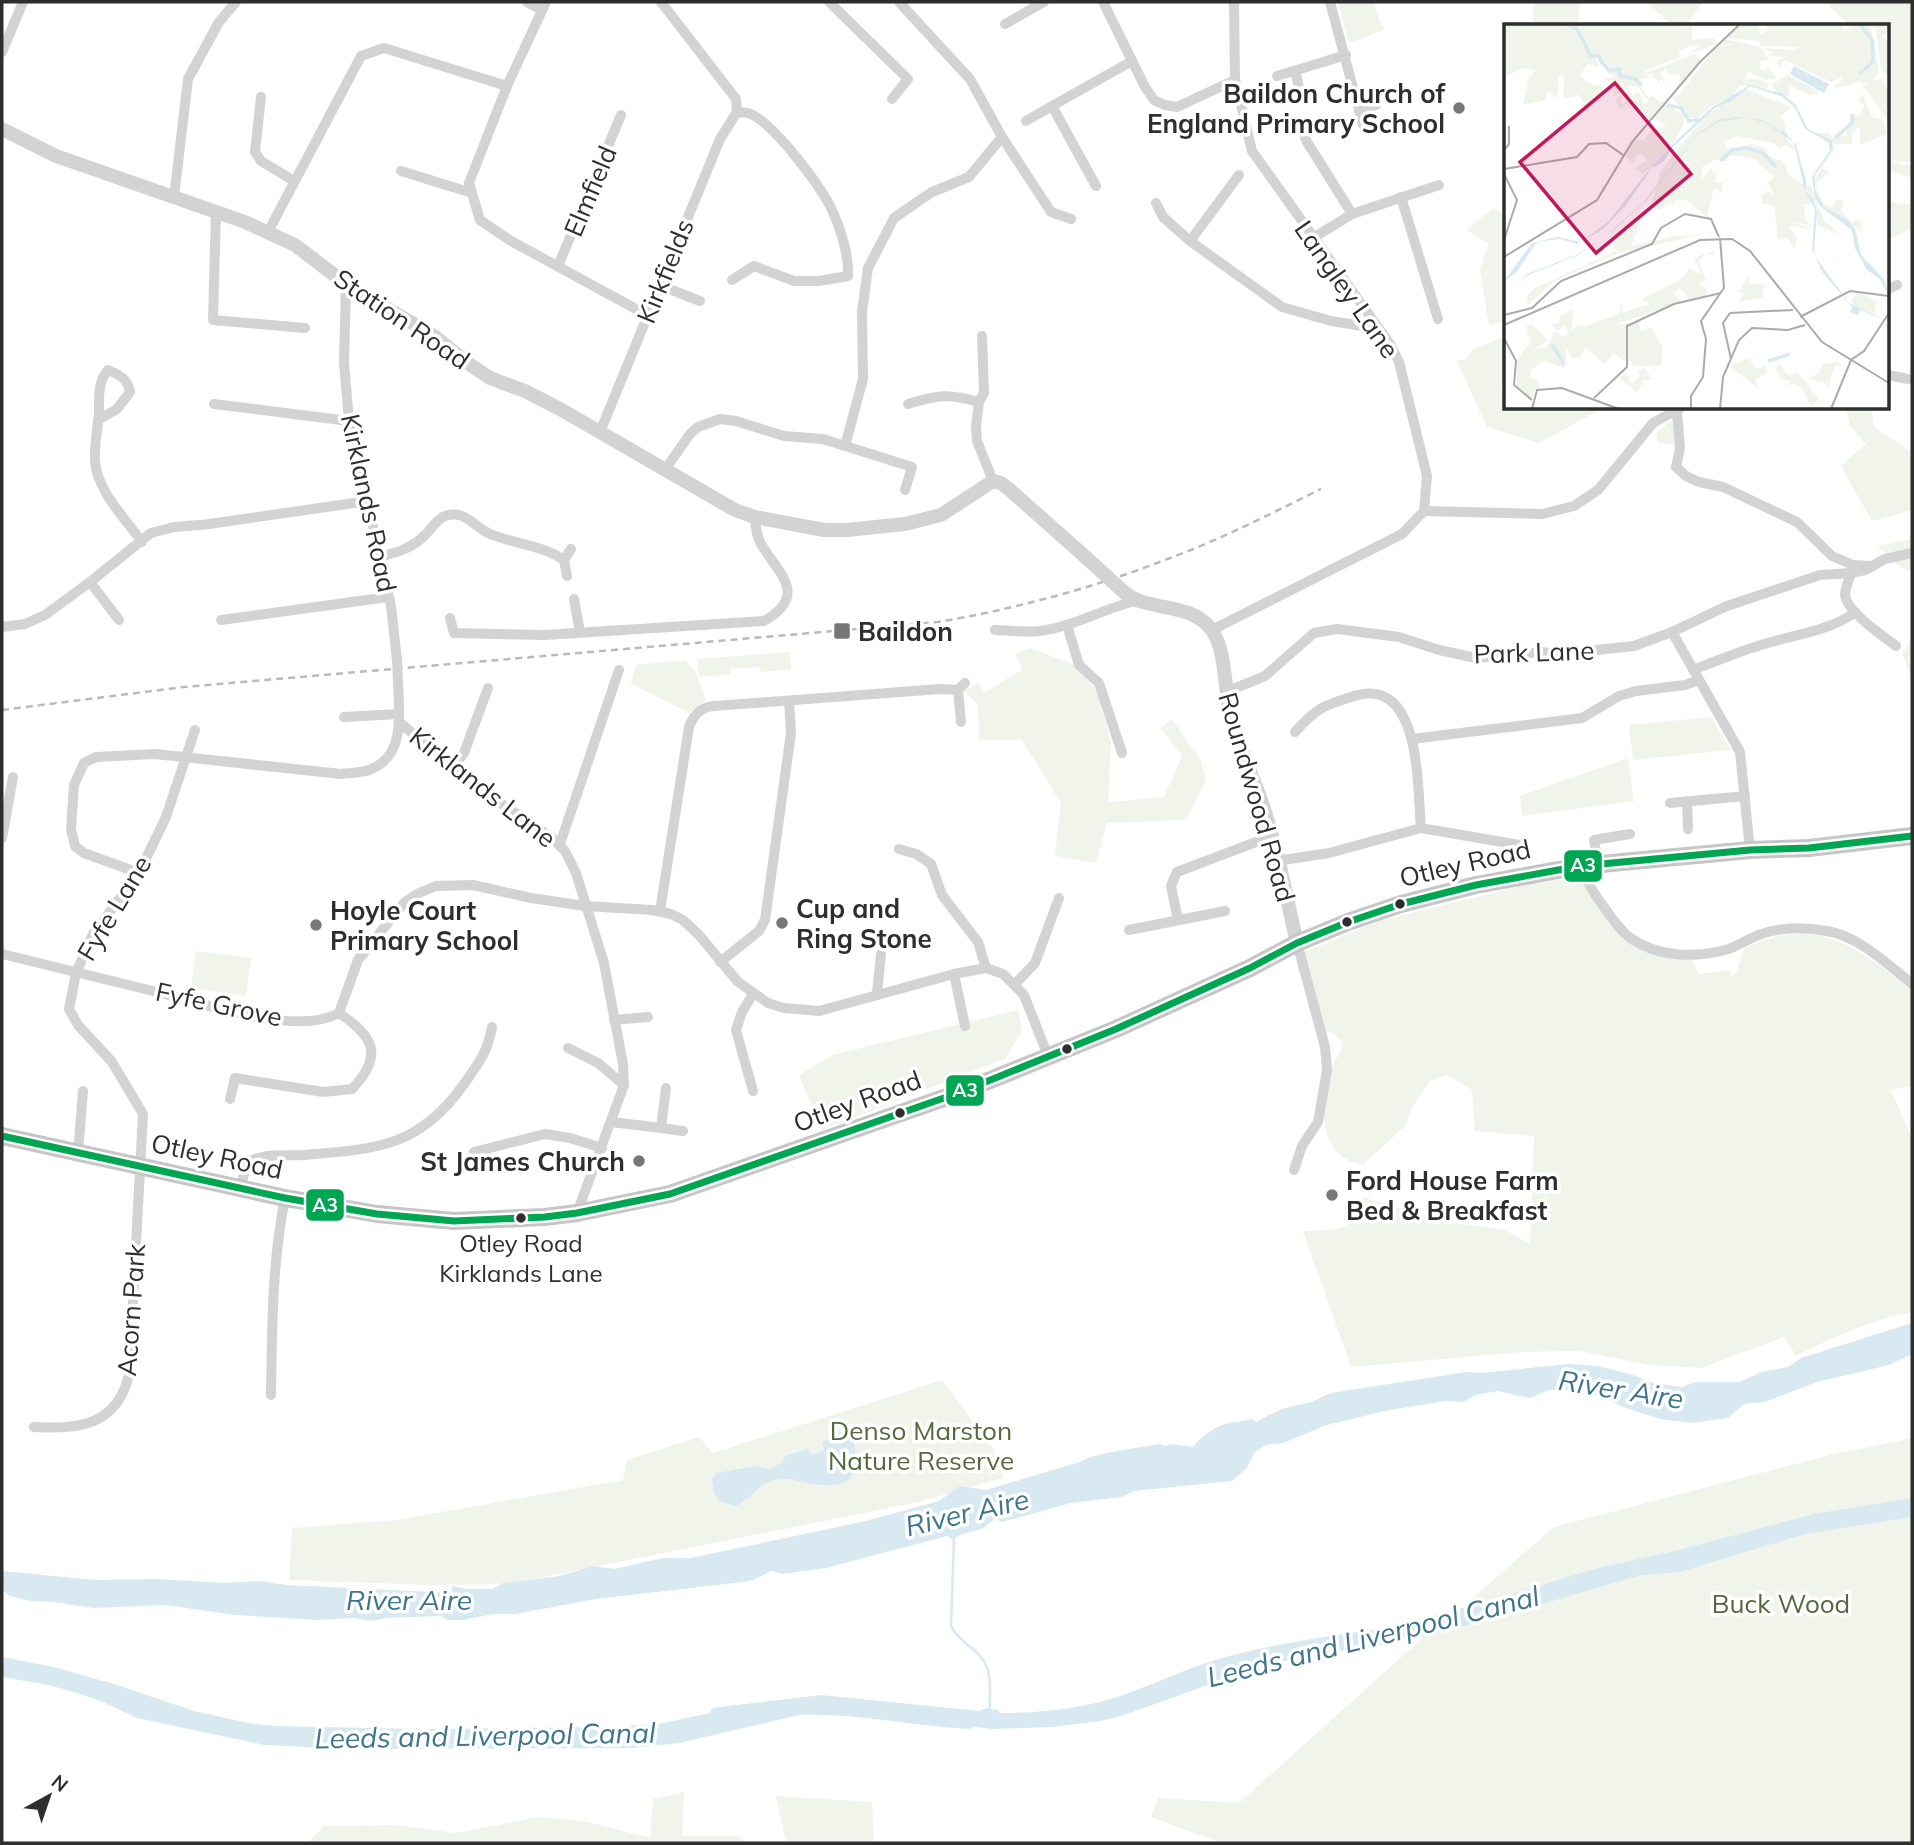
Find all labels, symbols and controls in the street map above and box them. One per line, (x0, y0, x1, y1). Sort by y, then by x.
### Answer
inset map (1504, 24, 1890, 410)
place label: Baildon Church of England Primary School (1147, 77, 1445, 140)
marker: Baildon Church of England Primary School (1451, 100, 1467, 116)
street label: Elmfield (556, 141, 624, 241)
street label: Kirkfields (629, 214, 701, 328)
street label: Langley Lane (1287, 214, 1407, 364)
street label: Station Road (328, 261, 476, 377)
street label: Kirklands Road (334, 411, 404, 595)
place label: Baildon (858, 615, 953, 648)
marker: Baildon (832, 621, 852, 641)
street label: Park Lane (1473, 633, 1595, 671)
street label: Roundwood Road (1211, 688, 1303, 906)
street label: Kirklands Lane (403, 720, 563, 854)
street label: Otley Road (1396, 832, 1534, 894)
street label: Fyfe Lane (70, 849, 158, 967)
line badge: A3 (1563, 849, 1603, 883)
text: A3 (1570, 853, 1596, 877)
place label: Cup and Ring Stone (796, 892, 932, 955)
place label: Hoyle Court Primary School (330, 894, 519, 957)
unlabelled marker (1393, 897, 1407, 911)
marker: Cup and Ring Stone (774, 915, 790, 931)
unlabelled marker (1340, 915, 1354, 929)
marker: Hoyle Court Primary School (308, 917, 324, 933)
street label: Fyfe Grove (153, 975, 285, 1033)
unlabelled marker (1060, 1042, 1074, 1056)
street label: Otley Road (789, 1063, 925, 1139)
line badge: A3 (945, 1074, 985, 1107)
text: A3 (952, 1078, 978, 1102)
unlabelled marker (893, 1106, 907, 1120)
street label: Otley Road (148, 1126, 286, 1186)
place label: St James Church (420, 1145, 625, 1178)
marker: St James Church (631, 1153, 647, 1169)
place label: Ford House Farm Bed & Breakfast (1346, 1164, 1559, 1227)
marker: Ford House Farm Bed & Breakfast (1324, 1187, 1340, 1203)
line badge: A3 (305, 1188, 345, 1222)
text: A3 (312, 1193, 338, 1217)
marker: Otley Road Kirklands Lane (514, 1211, 528, 1225)
place label: Otley Road Kirklands Lane (439, 1228, 603, 1288)
street label: Acorn Park (110, 1242, 152, 1377)
water label: River Aire (1556, 1362, 1686, 1416)
park label: Denso Marston Nature Reserve (828, 1414, 1014, 1477)
water label: River Aire (902, 1481, 1032, 1543)
water label: Leeds and Liverpool Canal (1203, 1578, 1543, 1694)
water label: River Aire (346, 1582, 472, 1617)
park label: Buck Wood (1712, 1587, 1850, 1620)
water label: Leeds and Liverpool Canal (314, 1715, 656, 1755)
north arrow (14, 1761, 84, 1831)
text: N (47, 1769, 73, 1797)

